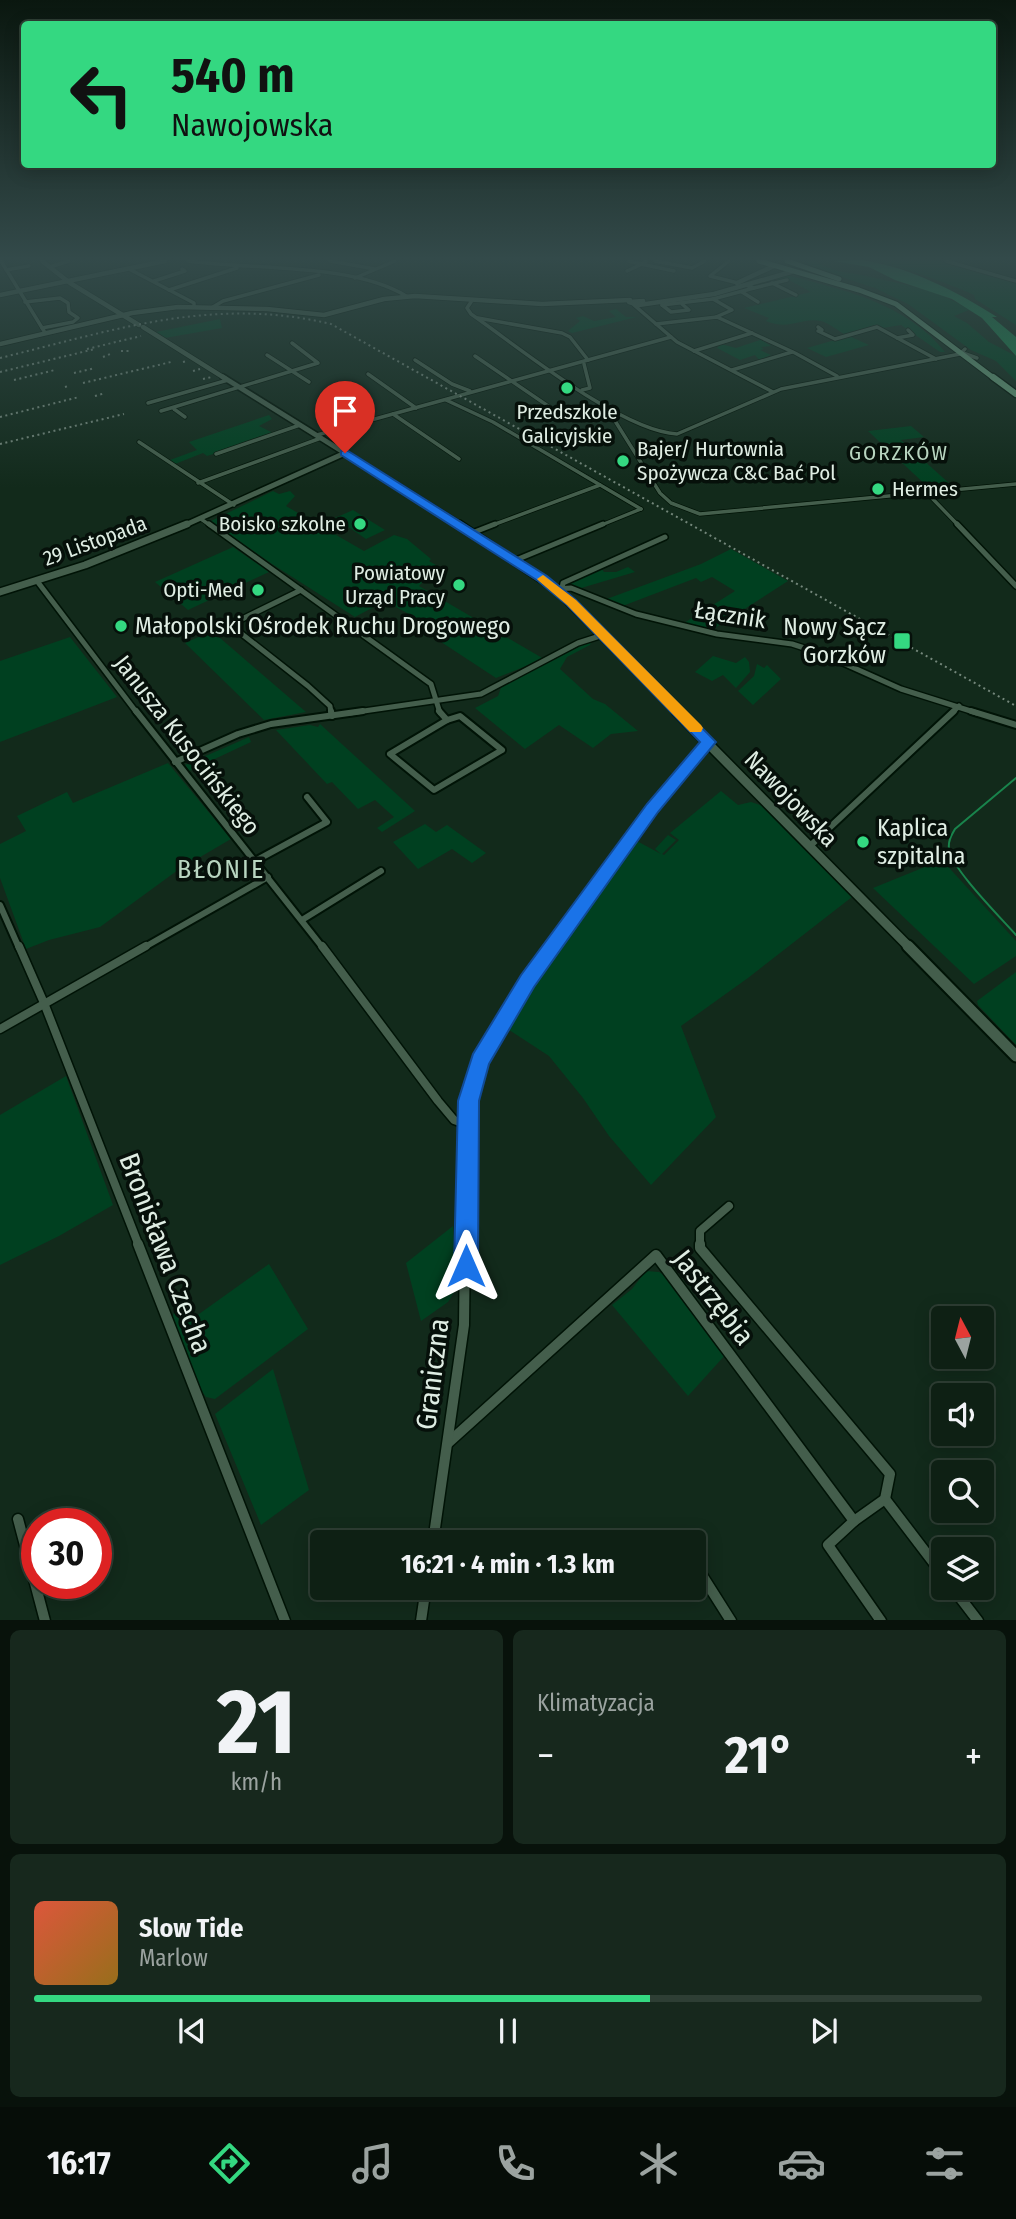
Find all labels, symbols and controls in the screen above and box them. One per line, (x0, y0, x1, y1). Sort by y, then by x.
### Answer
text: 540 m (171, 46, 295, 105)
icon: left (56, 49, 147, 140)
text: Nawojowska (171, 106, 333, 144)
marker: Przedszkole Galicyjskie (559, 380, 575, 396)
pin (315, 381, 375, 453)
icon: arrive (326, 392, 364, 430)
place label: Przedszkole Galicyjskie (516, 399, 618, 449)
place label: Bajer/ Hurtownia Spożywcza C&C Bać Pol (637, 436, 836, 486)
district label: GORZKÓW (849, 440, 949, 466)
marker: Bajer/ Hurtownia Spożywcza C&C Bać Pol (615, 453, 631, 469)
place label: Hermes (892, 476, 958, 502)
marker: Hermes (870, 481, 886, 497)
street label: 29 Listopada (40, 510, 150, 572)
place label: Boisko szkolne (219, 511, 346, 537)
marker: Boisko szkolne (352, 516, 368, 532)
place label: Powiatowy Urząd Pracy (345, 560, 446, 610)
place label: Opti-Med (163, 577, 244, 603)
marker: Powiatowy Urząd Pracy (451, 577, 467, 593)
marker: Opti-Med (250, 582, 266, 598)
street label: Łącznik (692, 596, 769, 635)
place label: Małopolski Ośrodek Ruchu Drogowego (135, 612, 511, 640)
place label: Nowy Sącz Gorzków (783, 613, 886, 669)
marker: Małopolski Ośrodek Ruchu Drogowego (113, 618, 129, 634)
marker: Nowy Sącz Gorzków (892, 631, 912, 651)
street label: Janusza Kusocińskiego (108, 650, 266, 840)
street label: Nawojowska (739, 745, 843, 853)
place label: Kaplica szpitalna (877, 814, 966, 870)
marker: Kaplica szpitalna (855, 834, 871, 850)
district label: BŁONIE (177, 854, 265, 885)
street label: Bronisława Czecha (112, 1149, 219, 1358)
position arrow (429, 1229, 503, 1303)
street label: Jastrzębia (666, 1243, 761, 1352)
north arrow (931, 1306, 994, 1368)
map controls (931, 1306, 994, 1600)
street label: Graniczna (409, 1316, 456, 1432)
button: sound (931, 1383, 994, 1446)
button: search (931, 1460, 994, 1523)
speed limit sign: 30 (21, 1508, 112, 1599)
button: layers (931, 1537, 994, 1600)
text: 16:21 · 4 min · 1.3 km (401, 1549, 615, 1580)
text: 21 (217, 1668, 296, 1777)
text: Klimatyzacja (537, 1689, 655, 1717)
text: 21° (725, 1724, 794, 1787)
text: − (537, 1733, 554, 1779)
text: + (965, 1733, 982, 1779)
text: km/h (231, 1768, 282, 1796)
text: Slow Tide (139, 1913, 243, 1944)
text: Marlow (139, 1944, 208, 1972)
icon: previous (173, 2012, 211, 2050)
icon: pause (489, 2012, 527, 2050)
icon: next (805, 2012, 843, 2050)
icon: directions (205, 2139, 254, 2188)
icon: music (348, 2139, 397, 2188)
icon: phone (491, 2139, 540, 2188)
icon: climate (634, 2139, 683, 2188)
icon: car (777, 2139, 826, 2188)
icon: filters (920, 2139, 969, 2188)
text: 16:17 (47, 2144, 111, 2182)

